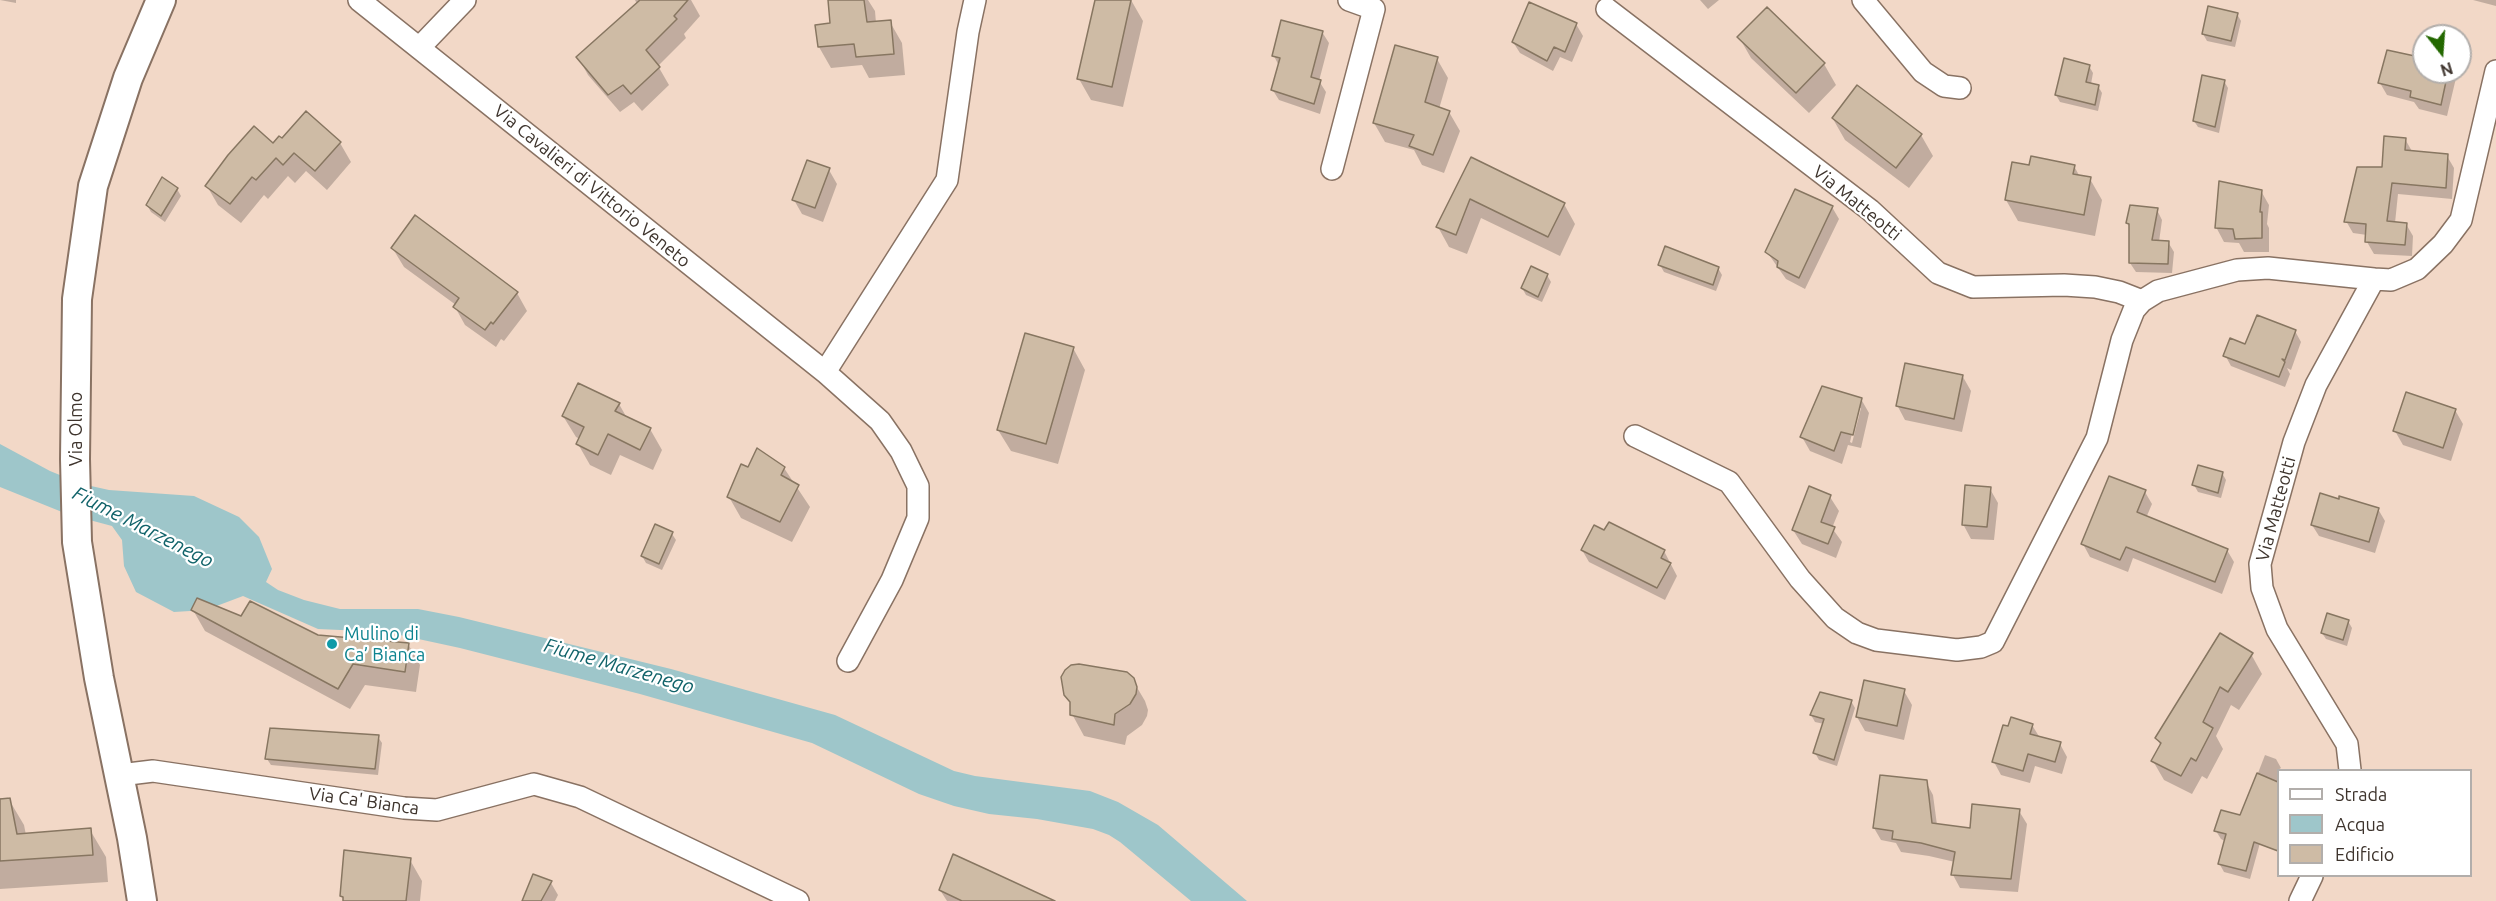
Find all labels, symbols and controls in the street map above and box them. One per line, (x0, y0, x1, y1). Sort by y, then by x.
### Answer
north arrow (2412, 24, 2472, 84)
text: N (2438, 59, 2455, 80)
street label: Via Cavalieri di Vittorio Veneto (489, 100, 695, 272)
street label: Via Matteotti (1808, 161, 1906, 245)
street label: Via Olmo (65, 392, 87, 466)
street label: Via Matteotti (2252, 454, 2300, 564)
water label: Fiume Marzenego (69, 481, 217, 573)
place label: Mulino di Ca’ Bianca (344, 623, 425, 666)
water label: Fiume Marzenego (541, 633, 697, 699)
marker: Mulino di Ca’ Bianca (325, 637, 339, 651)
legend (2277, 769, 2472, 877)
street label: Via Ca' Bianca (307, 783, 421, 819)
text: Strada (2335, 784, 2387, 804)
text: Acqua (2335, 814, 2385, 834)
text: Edificio (2335, 844, 2394, 864)

